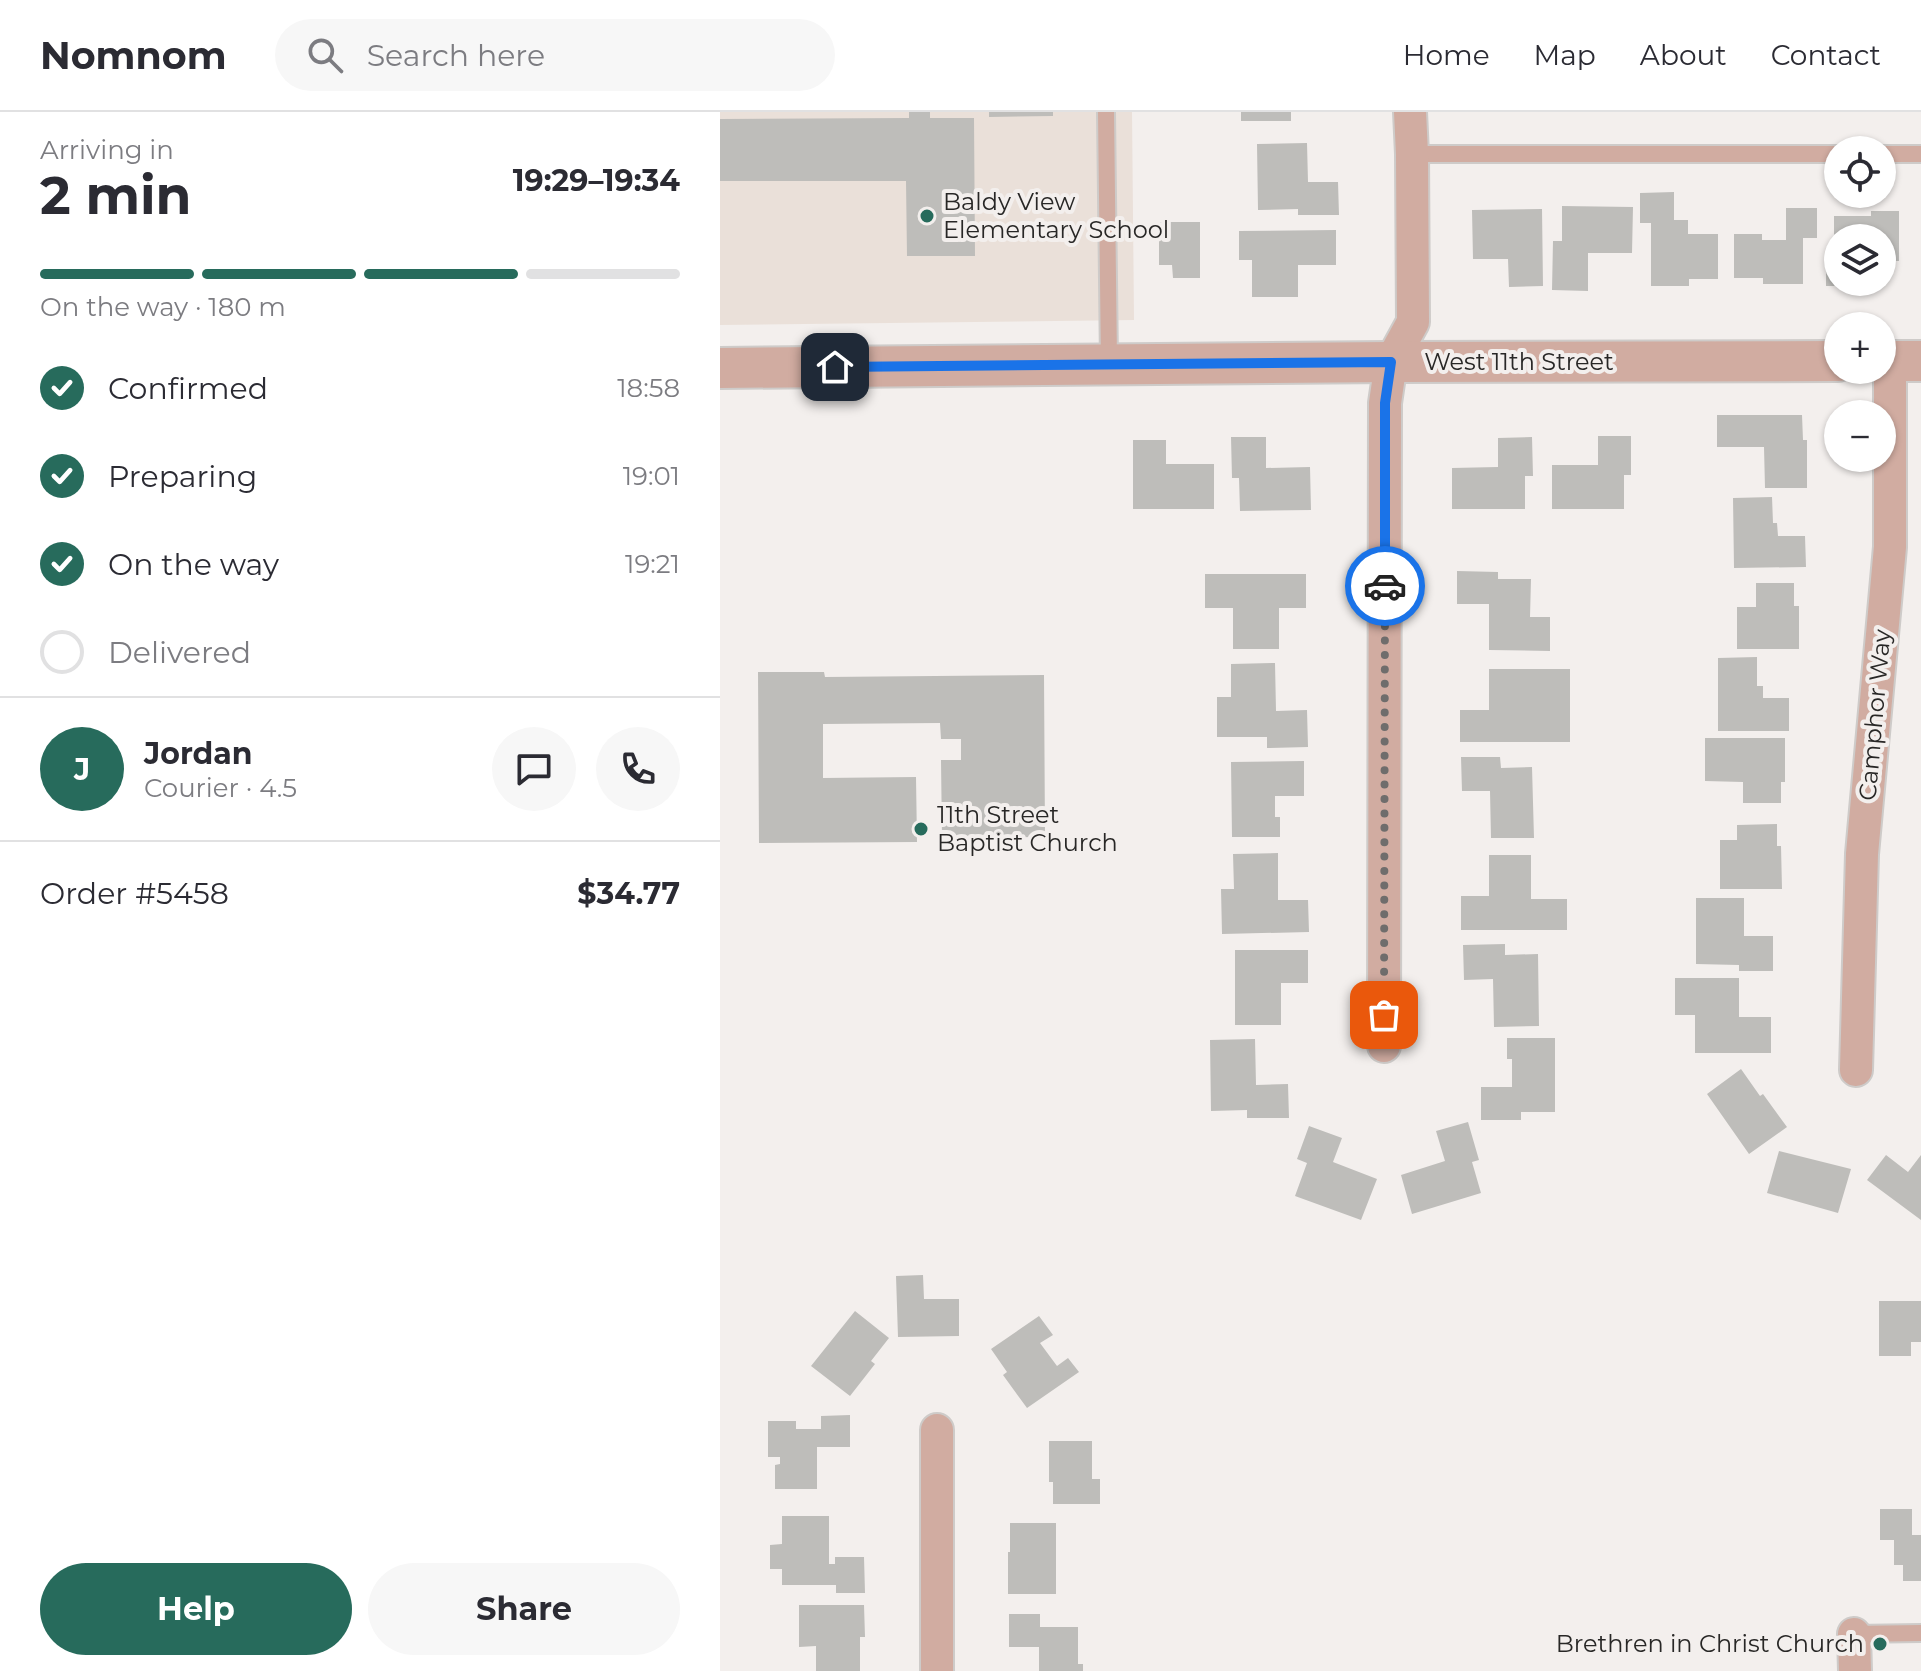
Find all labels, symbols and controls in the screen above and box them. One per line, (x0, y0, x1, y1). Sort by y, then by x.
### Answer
search box (275, 19, 835, 91)
text: Nomnom (40, 32, 227, 79)
icon: search (303, 33, 347, 77)
text: Search here (367, 37, 545, 74)
text: Home (1403, 38, 1490, 72)
text: Map (1534, 38, 1596, 72)
text: About (1640, 38, 1727, 72)
text: Contact (1771, 38, 1881, 72)
text: Arriving in (40, 134, 174, 166)
map controls (1824, 136, 1896, 472)
button: locate (1824, 136, 1896, 208)
text: 19:29–19:34 (513, 162, 680, 199)
text: 2 min (40, 164, 192, 227)
place label: Baldy View Elementary School (943, 187, 1169, 244)
marker: Baldy View Elementary School (918, 207, 936, 225)
button: layers (1824, 224, 1896, 296)
text: On the way · 180 m (40, 291, 286, 323)
button: + (1824, 312, 1896, 384)
pin (801, 333, 869, 401)
icon: home (813, 345, 857, 389)
street label: West 11th Street (1424, 347, 1614, 376)
icon: check (40, 366, 84, 410)
text: Confirmed (108, 370, 268, 407)
text: 18:58 (617, 372, 680, 404)
button: − (1824, 400, 1896, 472)
icon: check (40, 454, 84, 498)
text: Preparing (108, 458, 257, 495)
text: 19:01 (623, 460, 680, 492)
icon: check (40, 542, 84, 586)
text: On the way (108, 546, 279, 583)
courier (1345, 546, 1425, 626)
text: 19:21 (625, 548, 680, 580)
icon: car (1363, 564, 1407, 608)
street label: Camphor Way (1853, 628, 1896, 802)
text: Delivered (108, 634, 251, 671)
button: chat (492, 727, 576, 811)
button: phone (596, 727, 680, 811)
text: Jordan (144, 735, 253, 772)
text: J (74, 751, 90, 788)
text: Courier · 4.5 (144, 772, 297, 804)
place label: 11th Street Baptist Church (937, 800, 1118, 857)
marker: 11th Street Baptist Church (912, 820, 930, 838)
text: Order #5458 (40, 875, 229, 912)
text: $34.77 (577, 875, 680, 912)
pin (1350, 981, 1418, 1049)
icon: bag (1362, 993, 1406, 1037)
button: Help (40, 1563, 352, 1655)
button: Share (368, 1563, 680, 1655)
place label: Brethren in Christ Church (1556, 1629, 1864, 1658)
marker: Brethren in Christ Church (1871, 1635, 1889, 1653)

